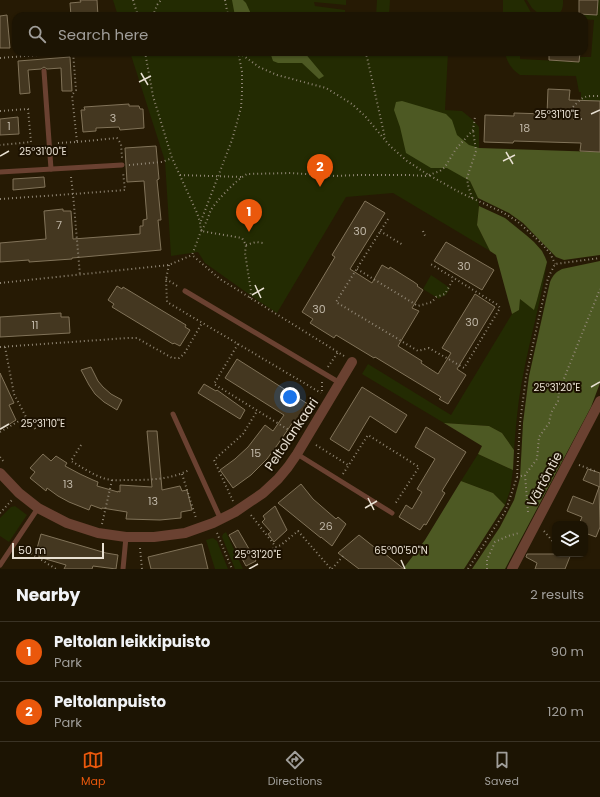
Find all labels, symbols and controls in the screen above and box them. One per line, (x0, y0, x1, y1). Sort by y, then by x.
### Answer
search box (12, 12, 588, 56)
icon: search (26, 23, 48, 45)
text: Search here (58, 24, 148, 45)
text: 25°31'10"E (535, 107, 579, 122)
house number: 3 (110, 110, 116, 126)
house number: 1 (7, 118, 11, 134)
house number: 18 (520, 120, 530, 136)
text: 25°31'00"E (19, 144, 67, 159)
pin: 2 (307, 154, 333, 187)
pin: 1 (236, 199, 262, 232)
house number: 7 (56, 217, 62, 233)
house number: 30 (353, 223, 367, 239)
house number: 30 (457, 258, 471, 274)
house number: 30 (312, 301, 326, 317)
house number: 30 (465, 314, 479, 330)
house number: 11 (31, 317, 39, 333)
text: 25°31'20"E (534, 380, 580, 395)
your location (280, 387, 300, 407)
street label: Peltolankaari (260, 394, 323, 475)
text: 25°31'10"E (21, 416, 65, 431)
house number: 15 (251, 445, 261, 461)
street label: Värtöntie (522, 448, 567, 510)
house number: 13 (63, 476, 73, 492)
house number: 13 (148, 493, 158, 509)
house number: 26 (319, 518, 333, 534)
map controls (552, 521, 588, 557)
button: layers (552, 521, 588, 557)
scale bar (12, 541, 104, 560)
text: 50 m (18, 542, 46, 558)
text: 65°00'50"N (374, 543, 428, 558)
text: 25°31'20"E (235, 547, 281, 562)
text: Nearby (16, 583, 80, 607)
text: 2 results (530, 585, 584, 604)
text: Peltolan leikkipuisto (54, 631, 210, 652)
text: 1 (27, 642, 31, 661)
text: 90 m (551, 642, 584, 661)
text: Park (54, 653, 82, 672)
text: Peltolanpuisto (54, 691, 166, 712)
text: 2 (25, 702, 33, 721)
text: 120 m (547, 702, 584, 721)
text: Park (54, 713, 82, 732)
tab: Map (81, 749, 105, 790)
tab: Directions (268, 749, 322, 790)
tab: Saved (485, 749, 519, 790)

